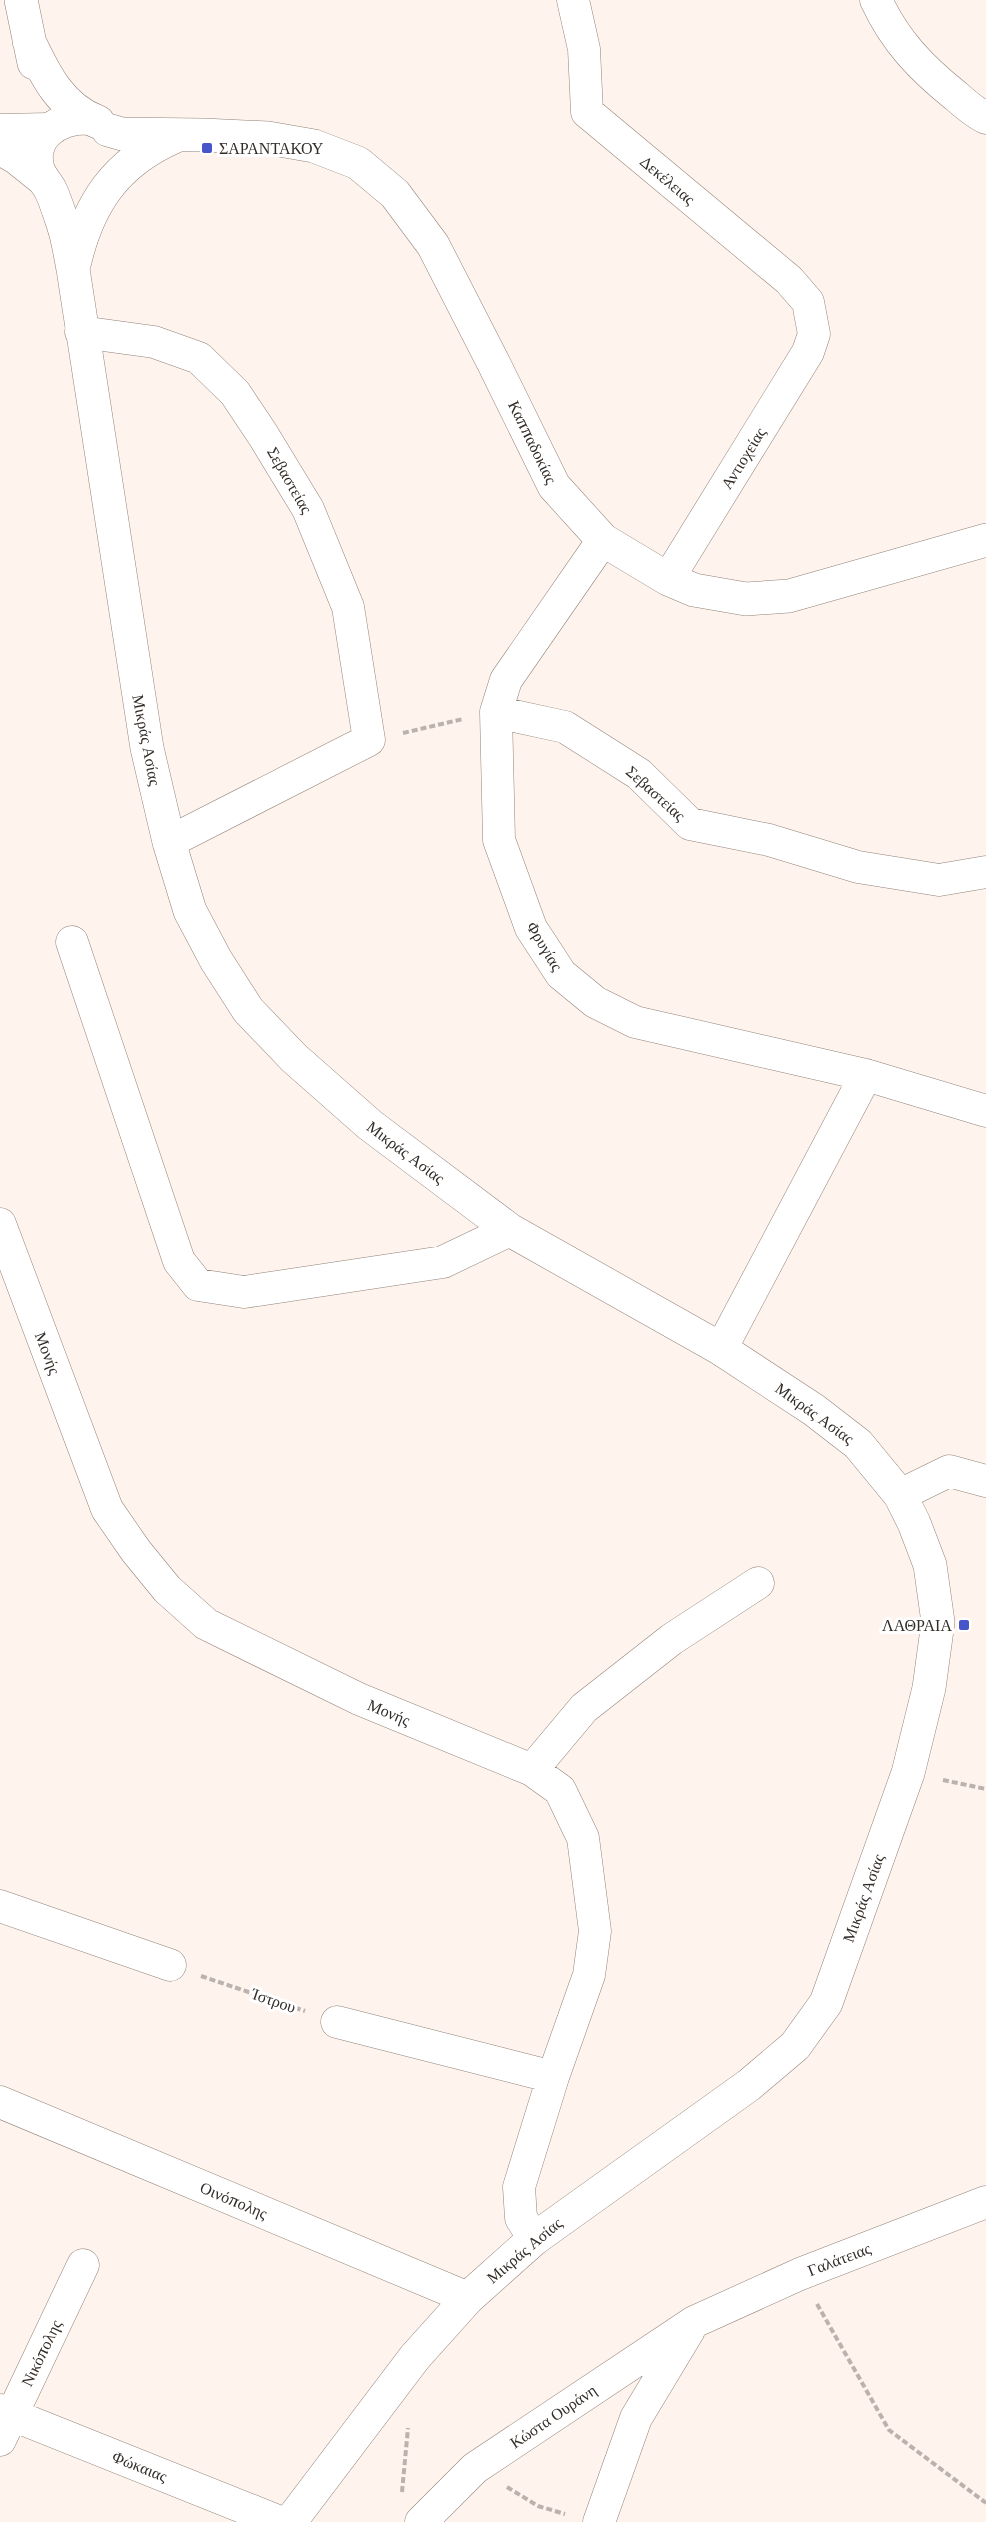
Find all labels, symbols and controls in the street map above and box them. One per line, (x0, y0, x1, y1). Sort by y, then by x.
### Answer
place label: ΣΑΡΑΝΤΑΚΟΥ (219, 137, 324, 159)
marker: ΣΑΡΑΝΤΑΚΟΥ (200, 141, 214, 155)
street label: Δεκέλειας (636, 151, 701, 210)
street label: Καππαδοκίας (503, 397, 563, 488)
street label: Αντιοχείας (715, 422, 771, 493)
street label: Σεβαστείας (262, 443, 318, 518)
street label: Μικράς Ασίας (127, 693, 167, 788)
street label: Σεβαστείας (621, 760, 691, 826)
street label: Φρυγίας (522, 917, 569, 975)
street label: Μικράς Ασίας (362, 1115, 450, 1189)
street label: Μονής (30, 1328, 66, 1378)
street label: Μικράς Ασίας (771, 1377, 859, 1449)
place label: ΛΑΘΡΑΙΑ (882, 1614, 952, 1636)
marker: ΛΑΘΡΑΙΑ (957, 1618, 971, 1632)
street label: Μονής (364, 1693, 414, 1731)
street label: Μικράς Ασίας (837, 1850, 889, 1945)
street label: Ίστρου (248, 1982, 299, 2018)
street label: Οινόπολης (197, 2176, 272, 2224)
street label: Μικράς Ασίας (482, 2211, 567, 2288)
street label: Γαλάτειας (804, 2237, 874, 2281)
street label: Νικόπολης (15, 2315, 67, 2390)
street label: Κώστα Ουράνη (505, 2379, 601, 2453)
street label: Φώκαιας (109, 2445, 171, 2487)

